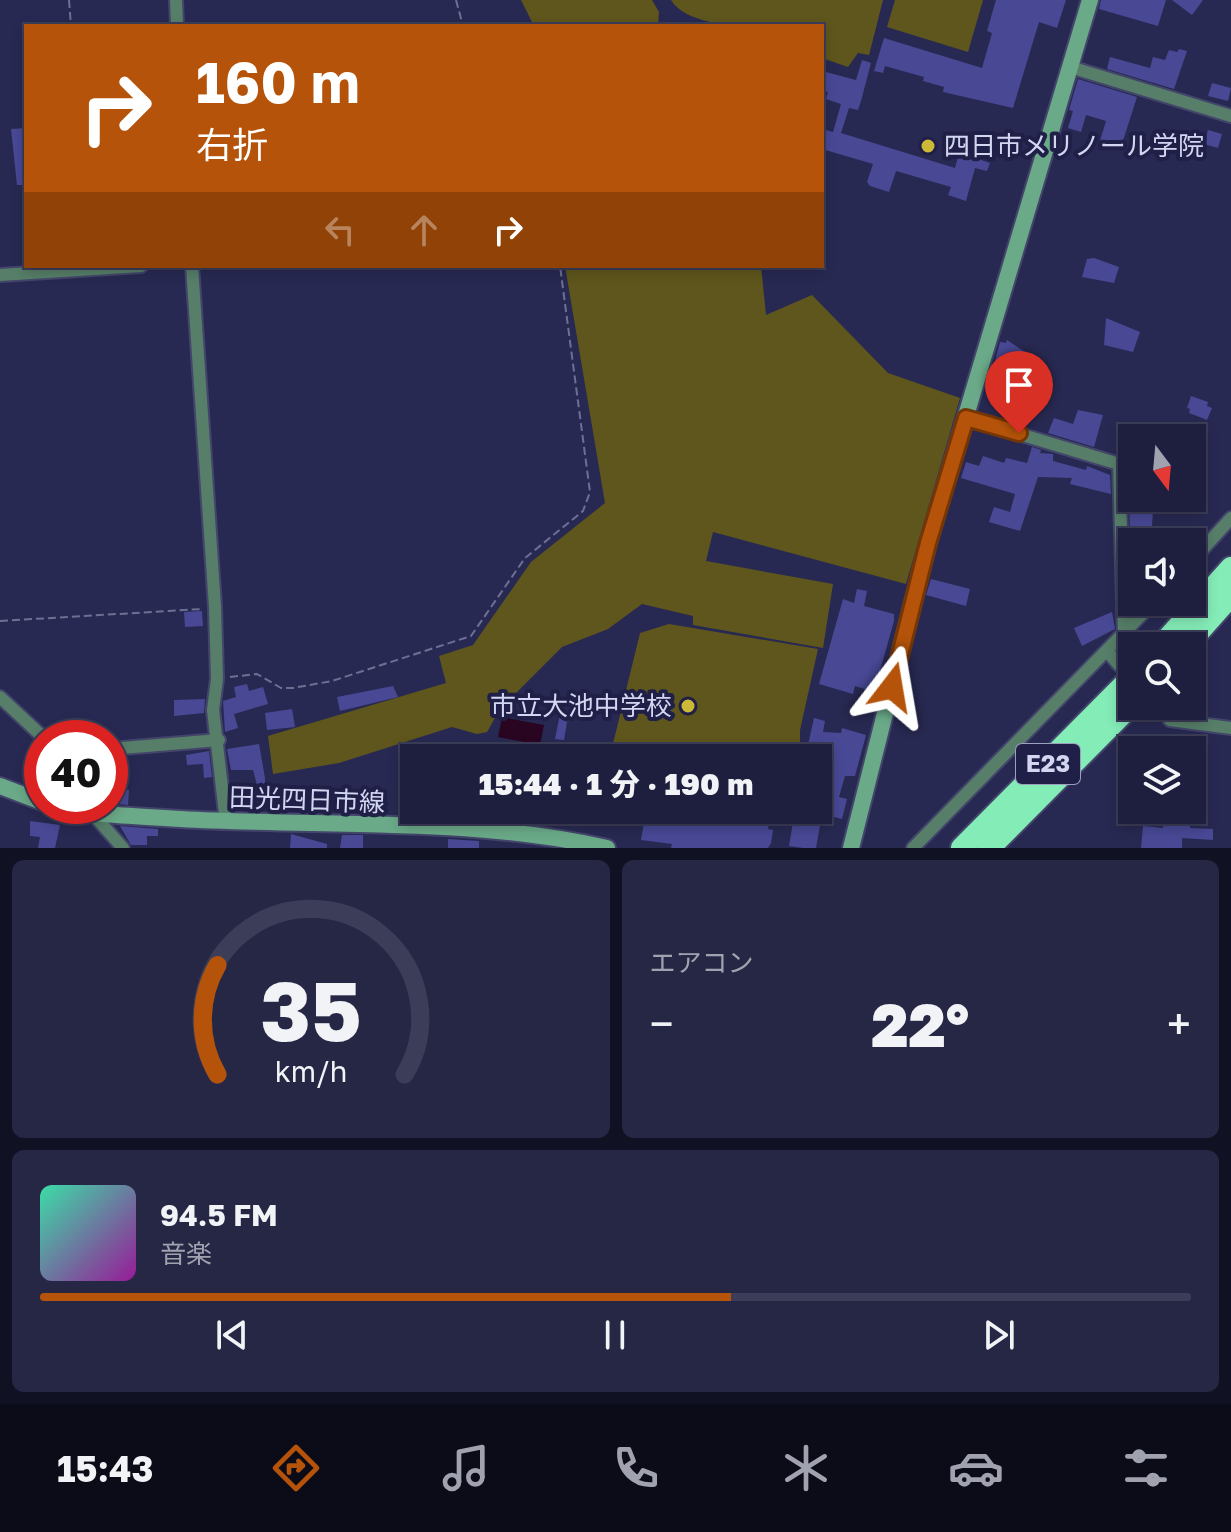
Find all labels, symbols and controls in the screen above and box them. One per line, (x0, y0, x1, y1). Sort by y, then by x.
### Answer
text: 160 m (196, 48, 360, 115)
icon: right (64, 56, 168, 160)
text: 右折 (196, 123, 268, 166)
place label: 四日市メリノール学院 (944, 130, 1204, 161)
marker: 四日市メリノール学院 (919, 137, 937, 155)
icon: left (318, 208, 362, 252)
icon: ahead (402, 208, 446, 252)
icon: right (486, 208, 530, 252)
pin (985, 351, 1053, 433)
icon: arrive (997, 363, 1041, 407)
north arrow (1118, 424, 1206, 512)
map controls (1118, 424, 1206, 824)
button: sound (1118, 528, 1206, 616)
button: search (1118, 632, 1206, 720)
position arrow (850, 645, 934, 729)
place label: 市立大池中学校 (490, 690, 672, 721)
marker: 市立大池中学校 (679, 697, 697, 715)
speed limit sign: 40 (24, 720, 128, 824)
button: layers (1118, 736, 1206, 824)
road number: E23 (1016, 744, 1080, 784)
text: 15:44 · 1 分 · 190 m (479, 766, 753, 802)
street label: 田光四日市線 (229, 781, 386, 818)
text: エアコン (650, 947, 754, 978)
text: 35 (260, 959, 362, 1059)
text: 22° (871, 988, 969, 1060)
text: − (650, 997, 674, 1050)
text: + (1167, 997, 1191, 1050)
text: km/h (274, 1054, 347, 1088)
text: 94.5 FM (160, 1197, 278, 1233)
text: 音楽 (160, 1238, 212, 1269)
icon: previous (210, 1313, 254, 1357)
icon: pause (593, 1313, 637, 1357)
icon: next (977, 1313, 1021, 1357)
icon: directions (268, 1440, 324, 1496)
icon: music (438, 1440, 494, 1496)
icon: phone (608, 1440, 664, 1496)
icon: climate (778, 1440, 834, 1496)
icon: car (948, 1440, 1004, 1496)
icon: filters (1118, 1440, 1174, 1496)
text: 15:43 (57, 1447, 154, 1490)

